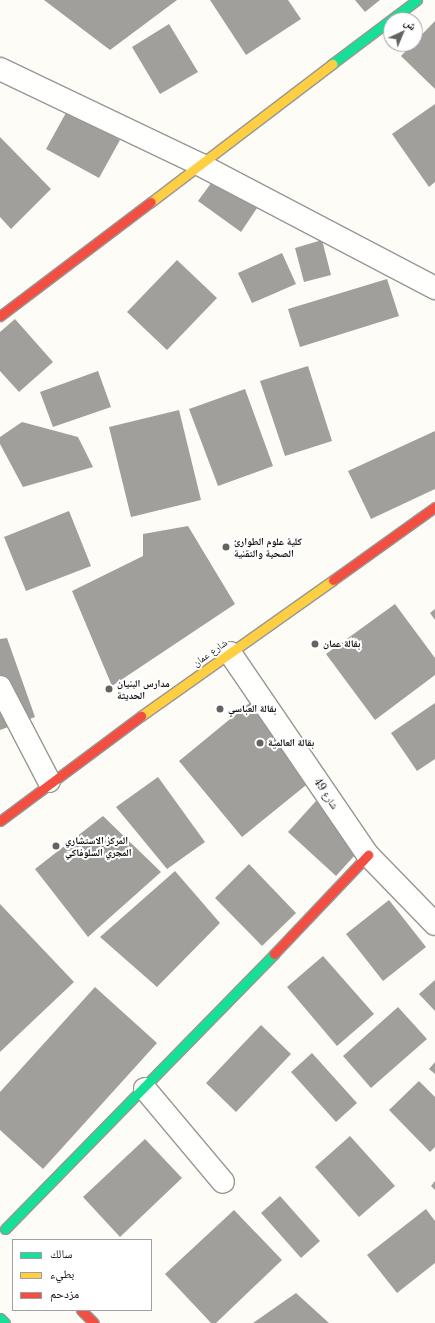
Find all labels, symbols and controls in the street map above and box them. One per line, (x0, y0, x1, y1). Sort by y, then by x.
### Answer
north arrow (383, 12, 423, 52)
text: ش (402, 15, 420, 33)
place label: كلية علوم الطوارئ الصحية والتقنية (234, 535, 302, 558)
marker: كلية علوم الطوارئ الصحية والتقنية (221, 542, 231, 552)
street label: شارع عمان (190, 637, 230, 669)
place label: بقالة عمان (323, 638, 360, 650)
marker: بقالة عمان (310, 639, 320, 649)
place label: مدارس البنيان الحديثة (117, 677, 170, 700)
marker: مدارس البنيان الحديثة (104, 684, 114, 694)
place label: بقالة العباسي (228, 703, 276, 715)
marker: بقالة العباسي (215, 704, 225, 714)
place label: بقالة العالمية (268, 737, 314, 749)
marker: بقالة العالمية (255, 738, 265, 748)
street label: شارع 49 (311, 776, 341, 812)
place label: المركز الاستشاري المجري السلوفاكي (65, 834, 131, 858)
marker: المركز الاستشاري المجري السلوفاكي (50, 840, 62, 852)
legend (12, 1239, 152, 1311)
text: سالك (50, 1246, 72, 1261)
text: بطيء (50, 1266, 74, 1281)
text: مزدحم (50, 1286, 79, 1301)

